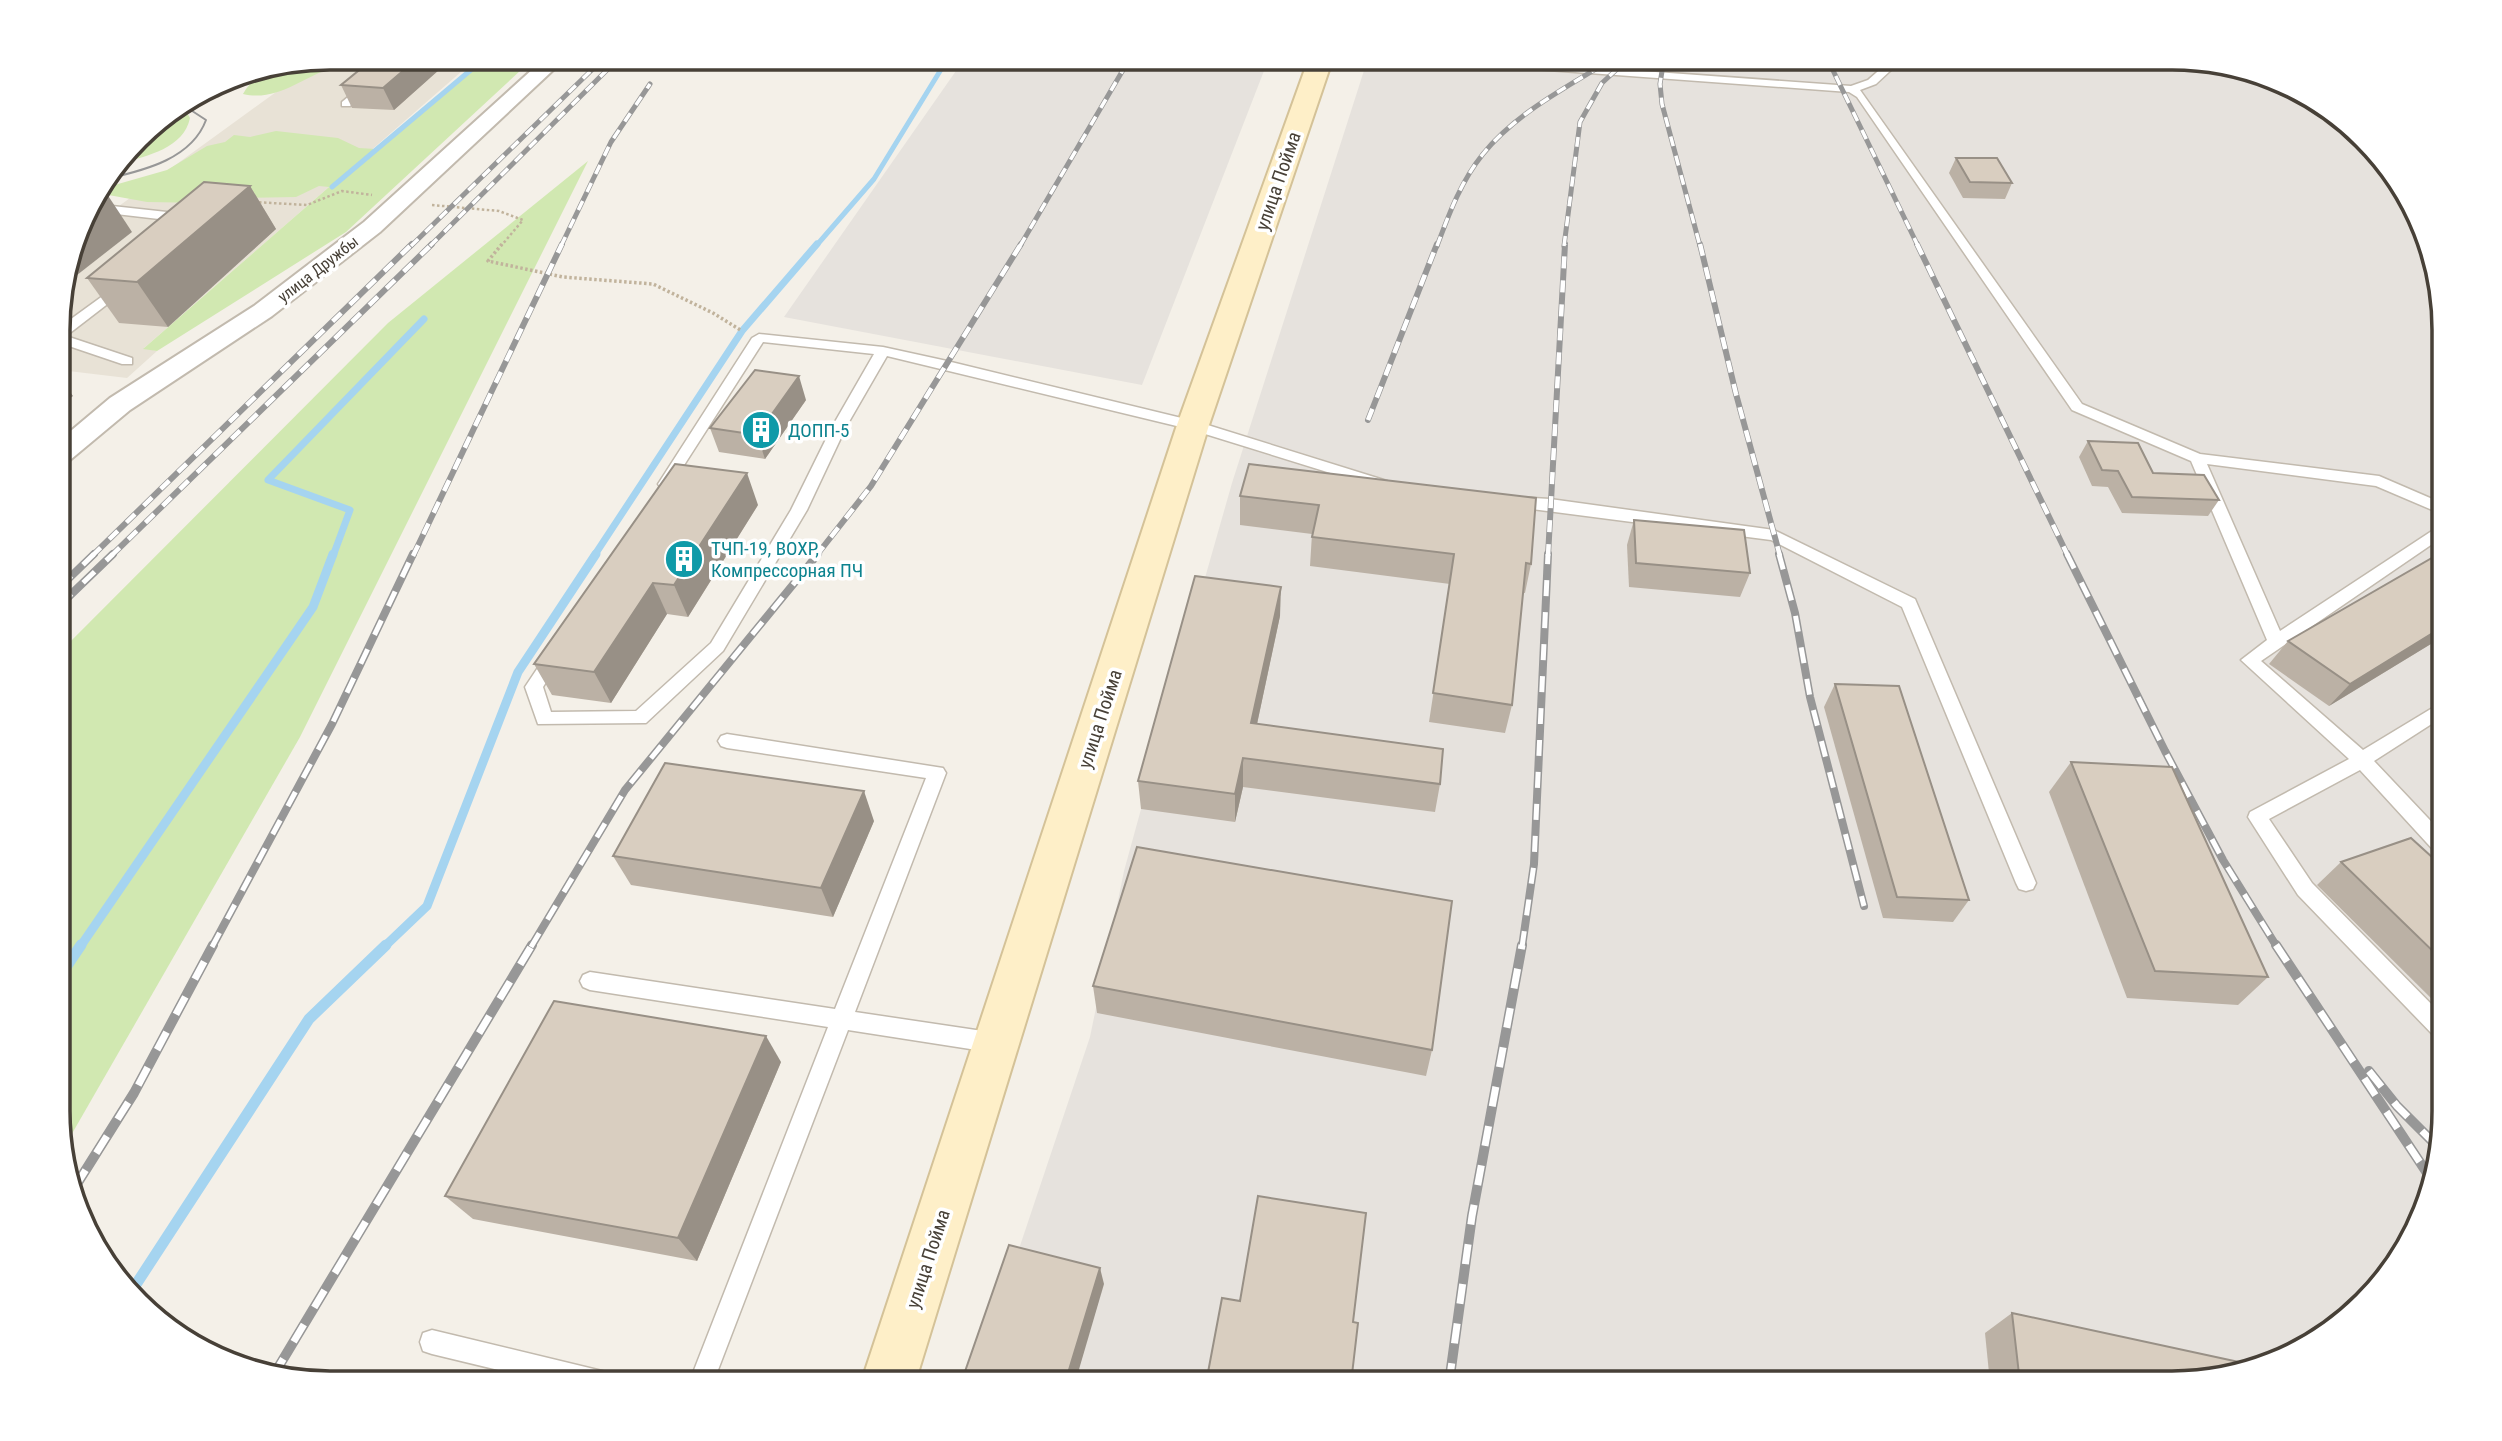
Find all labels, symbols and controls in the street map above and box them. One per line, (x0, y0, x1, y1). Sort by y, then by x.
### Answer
street label: улица Пойма (1250, 129, 1306, 233)
street label: улица Дружбы (274, 232, 362, 306)
building icon: ДОПП-5 (740, 409, 782, 451)
place label: ДОПП-5 (788, 419, 849, 442)
place label: ТЧП-19, ВОХР, Компрессорная ПЧ (711, 537, 863, 582)
building icon: ТЧП-19, ВОХР, Компрессорная ПЧ (663, 538, 705, 580)
street label: улица Пойма (1073, 667, 1127, 771)
street label: улица Пойма (901, 1207, 955, 1311)

